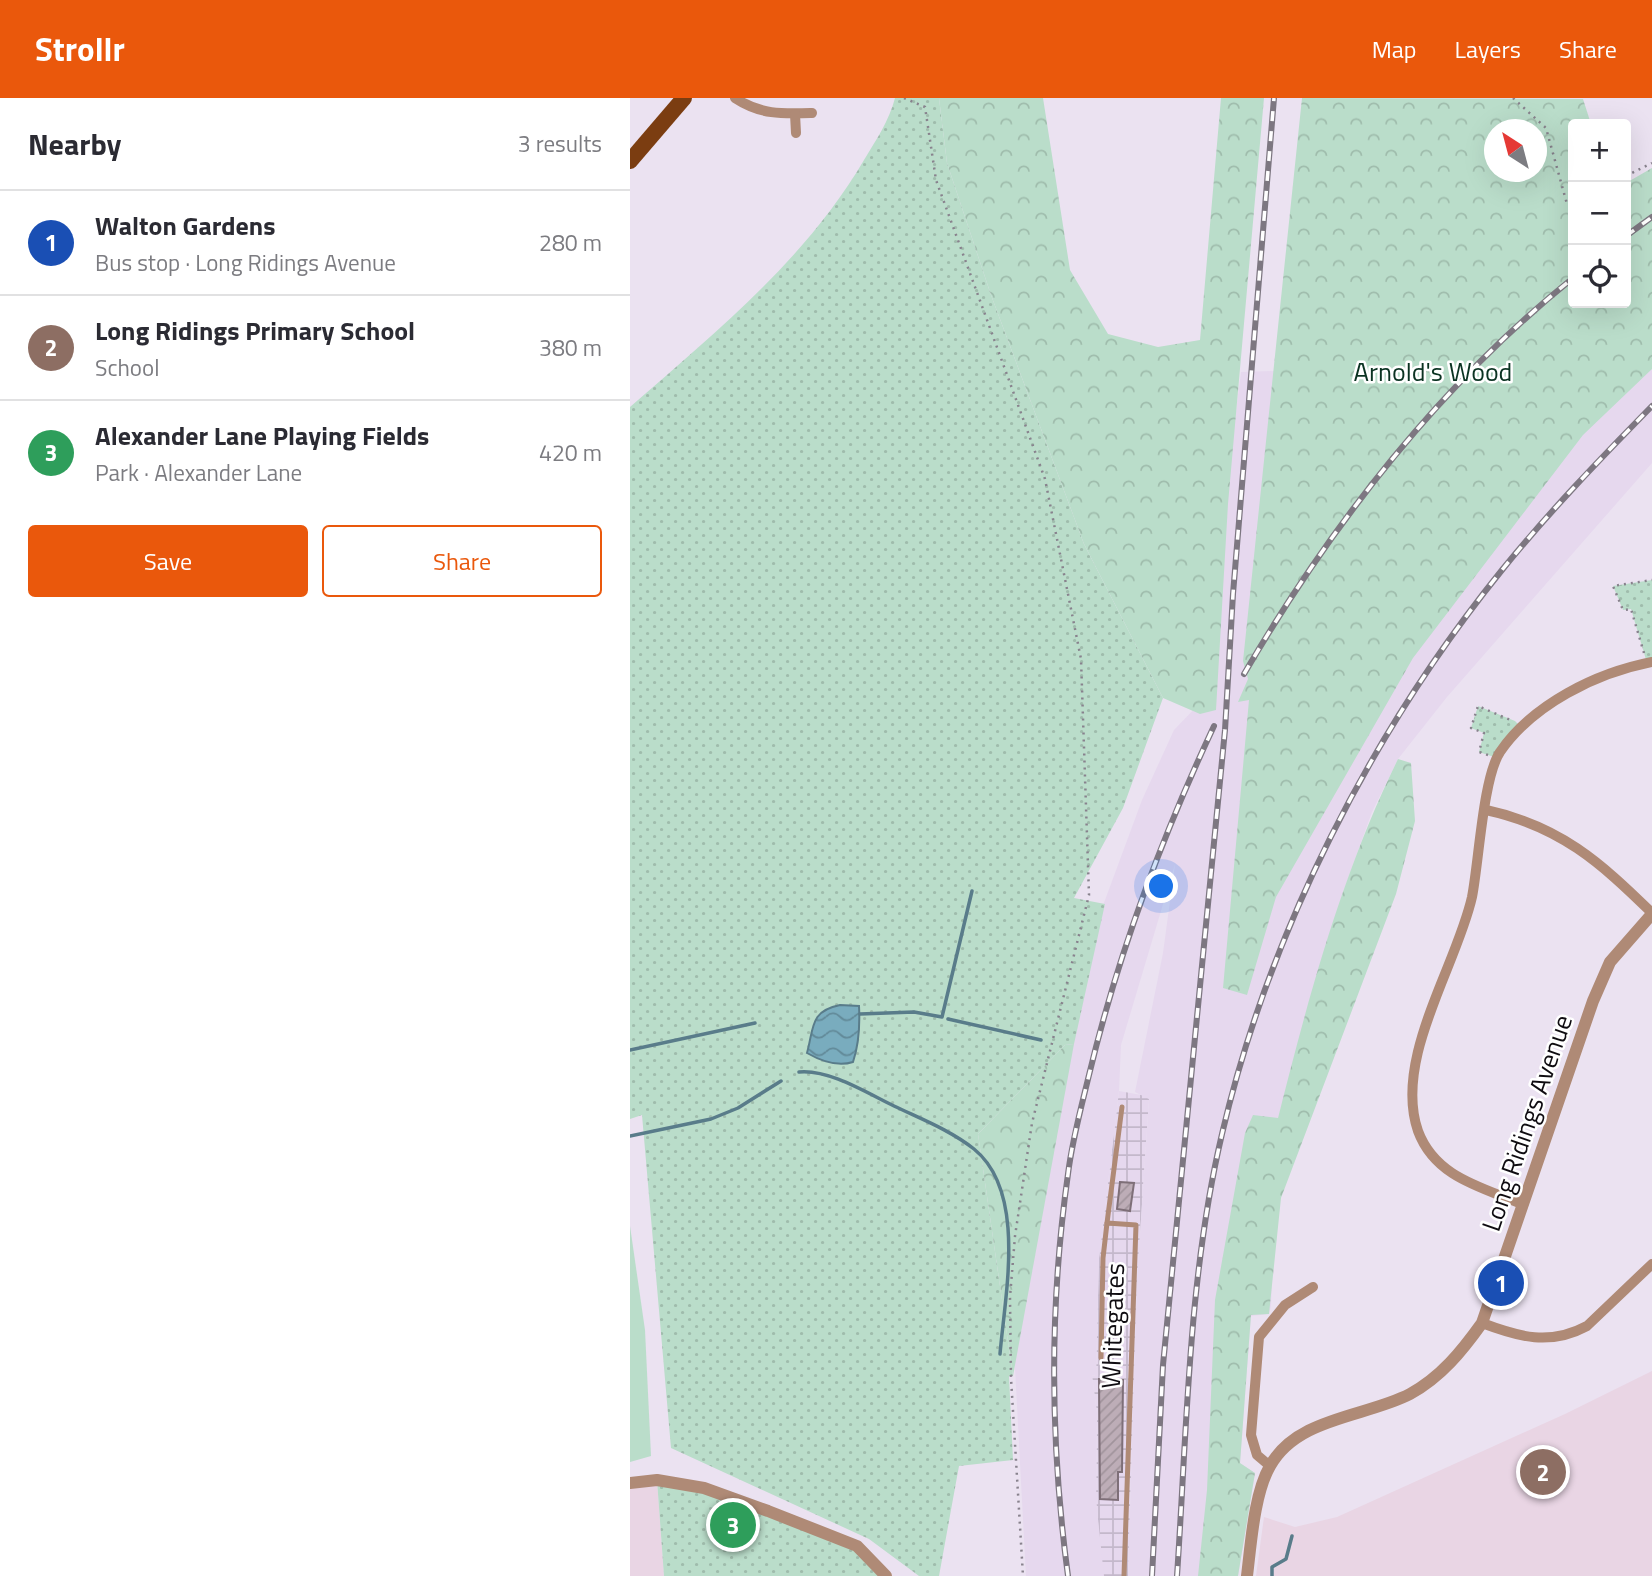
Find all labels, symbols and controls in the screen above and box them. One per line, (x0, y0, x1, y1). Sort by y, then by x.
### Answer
text: Strollr (35, 24, 125, 74)
text: Map (1372, 31, 1417, 67)
text: Layers (1455, 31, 1521, 67)
text: Share (1559, 31, 1617, 67)
north arrow (1484, 119, 1547, 182)
map controls (1568, 119, 1631, 308)
button: + (1568, 119, 1631, 182)
text: Nearby (28, 121, 121, 167)
text: 3 results (518, 126, 602, 161)
button: − (1568, 182, 1631, 245)
text: Walton Gardens (95, 206, 276, 245)
text: 1 (45, 225, 57, 260)
text: 280 m (539, 225, 602, 260)
text: Bus stop · Long Ridings Avenue (95, 245, 396, 280)
button: locate (1568, 245, 1631, 308)
text: Long Ridings Primary School (95, 311, 415, 350)
text: 2 (45, 330, 57, 365)
text: 380 m (539, 330, 602, 365)
text: School (95, 350, 159, 385)
park label: Arnold's Wood (1354, 352, 1512, 391)
text: Alexander Lane Playing Fields (95, 416, 429, 455)
text: 3 (45, 435, 57, 470)
text: 420 m (539, 435, 602, 470)
text: Park · Alexander Lane (95, 455, 302, 490)
button: Save (28, 525, 308, 597)
button: Share (322, 525, 602, 597)
your location (1144, 869, 1178, 903)
street label: Long Ridings Avenue (1471, 1009, 1582, 1236)
pin: 1 (1478, 1257, 1524, 1309)
street label: Whitegates (1091, 1262, 1134, 1389)
pin: 2 (1520, 1446, 1566, 1498)
pin: 3 (710, 1499, 756, 1551)

